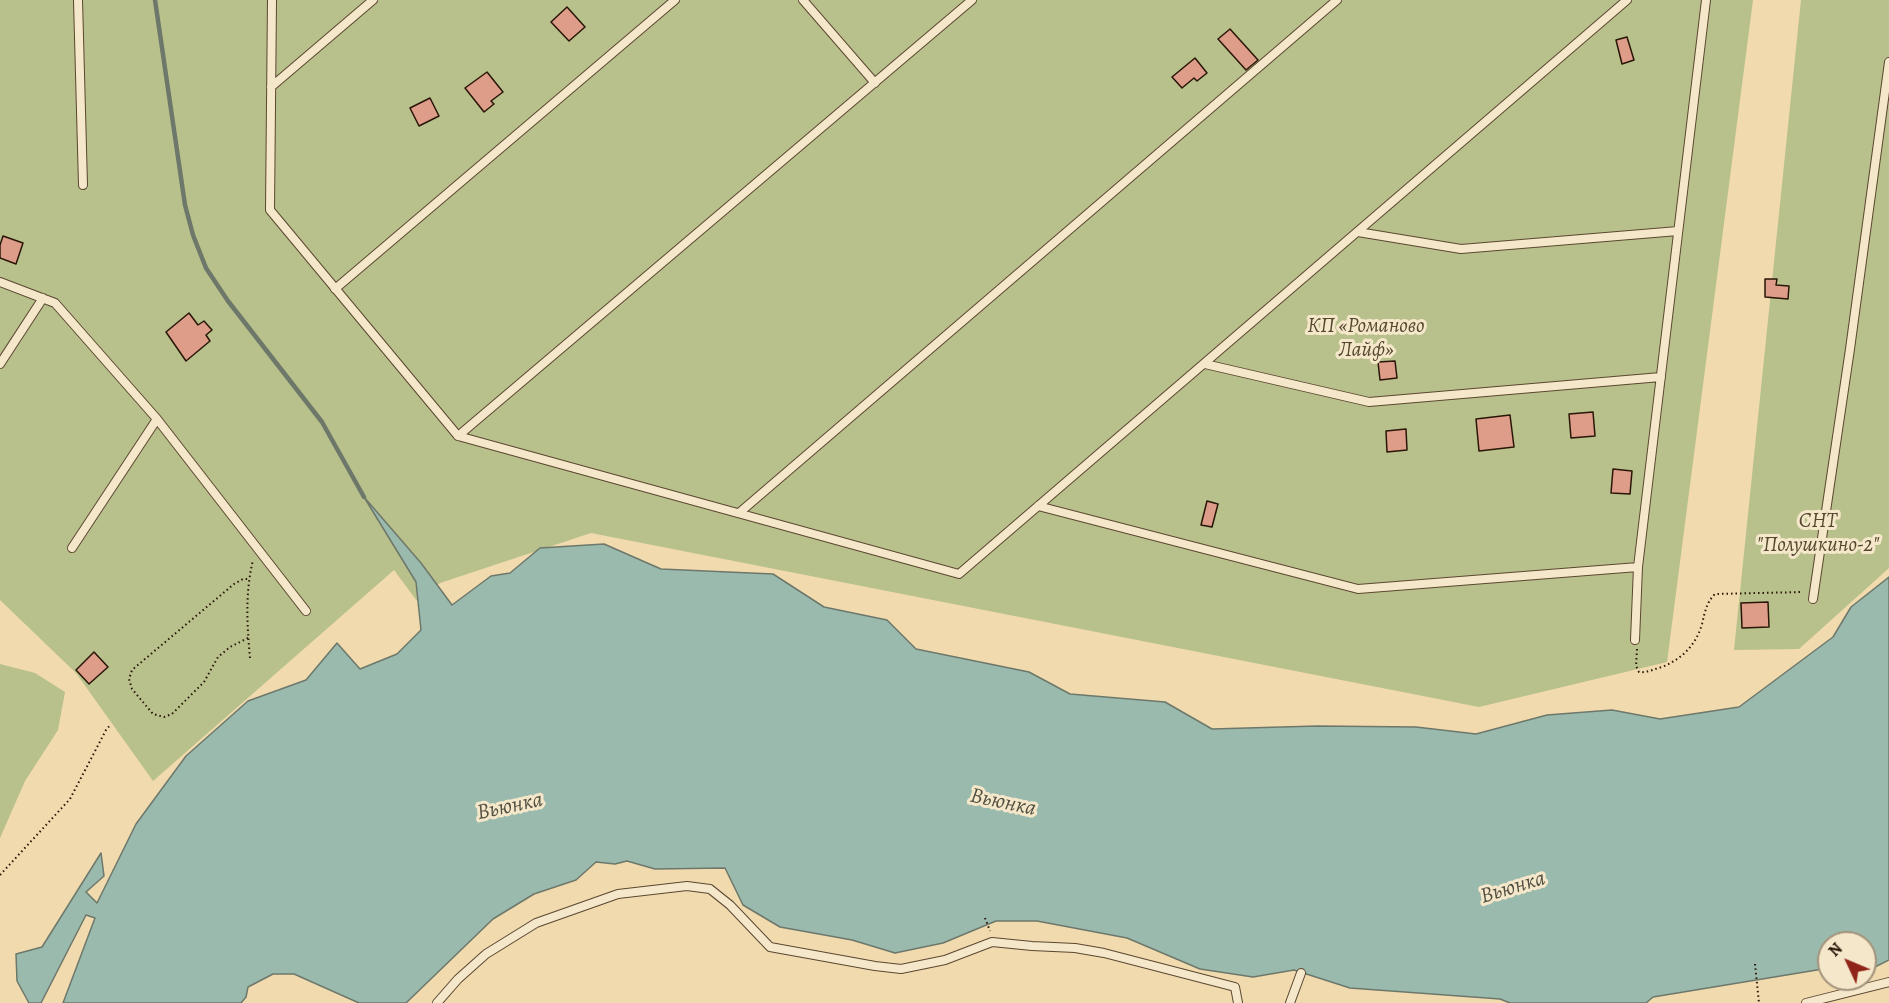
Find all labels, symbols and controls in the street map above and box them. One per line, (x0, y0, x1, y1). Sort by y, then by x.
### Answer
park label: КП «Романово Лайф» (1307, 314, 1425, 364)
park label: СНТ "Полушкино-2" (1757, 509, 1879, 559)
water label: Вьюнка (968, 783, 1038, 823)
water label: Вьюнка (475, 787, 545, 827)
water label: Вьюнка (1477, 866, 1549, 910)
north arrow (1817, 931, 1877, 991)
text: N (1824, 938, 1847, 962)

